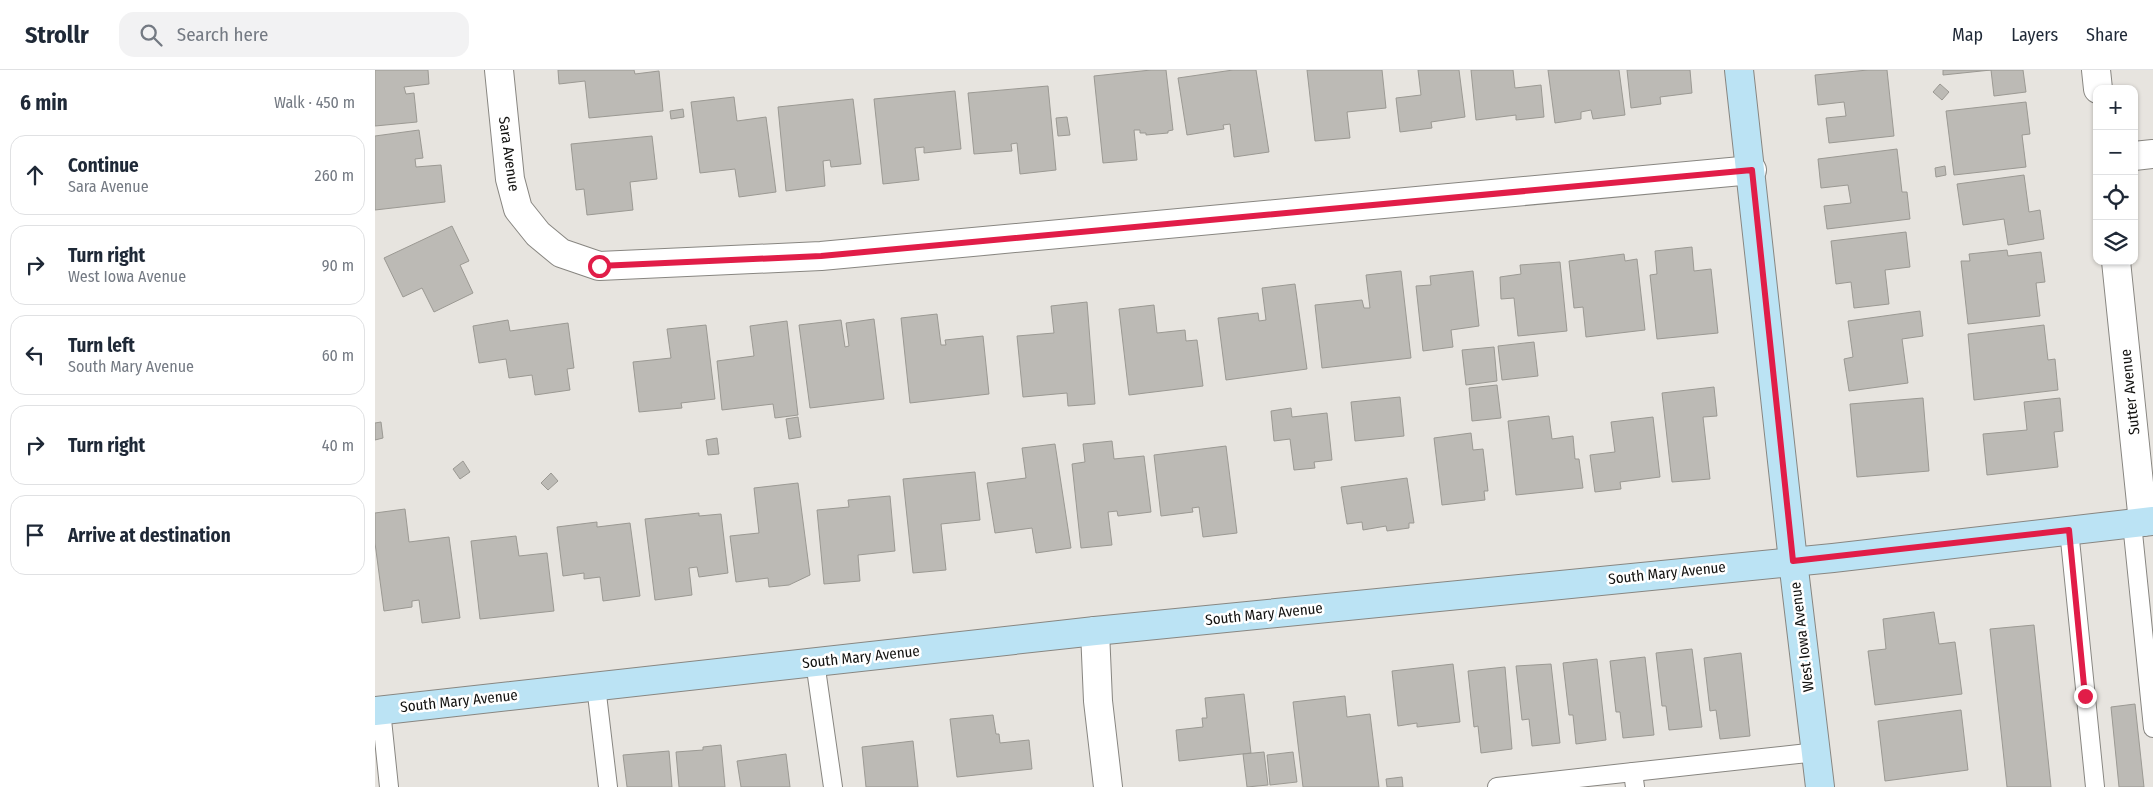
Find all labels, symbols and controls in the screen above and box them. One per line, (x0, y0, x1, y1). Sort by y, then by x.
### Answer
search box (119, 12, 469, 57)
text: Strollr (25, 21, 89, 49)
icon: search (137, 21, 165, 49)
text: Search here (177, 23, 268, 46)
text: Map (1952, 24, 1983, 46)
text: Layers (2011, 24, 2058, 46)
text: Share (2086, 24, 2128, 46)
map controls (2093, 85, 2138, 265)
button: + (2093, 85, 2138, 130)
text: 6 min (20, 90, 68, 116)
text: Walk · 450 m (274, 93, 355, 112)
street label: Sara Avenue (495, 115, 523, 193)
button: − (2093, 130, 2138, 175)
text: Continue (68, 154, 139, 177)
icon: ahead (21, 161, 49, 189)
text: 260 m (315, 166, 354, 185)
button: locate (2093, 175, 2138, 220)
text: Sara Avenue (68, 177, 149, 196)
button: layers (2093, 220, 2138, 265)
text: Turn right (68, 244, 145, 267)
icon: right (21, 251, 49, 279)
route start (588, 255, 611, 278)
text: 90 m (322, 256, 354, 275)
text: West Iowa Avenue (68, 267, 186, 286)
text: Turn left (68, 334, 135, 357)
icon: left (21, 341, 49, 369)
text: 60 m (322, 346, 354, 365)
street label: Sutter Avenue (2117, 348, 2143, 436)
text: South Mary Avenue (68, 357, 194, 376)
icon: right (21, 431, 49, 459)
text: Turn right (68, 434, 145, 457)
text: 40 m (322, 436, 354, 455)
icon: arrive (21, 521, 49, 549)
text: Arrive at destination (68, 524, 231, 547)
street label: South Mary Avenue (1607, 558, 1727, 588)
street label: West Iowa Avenue (1786, 581, 1818, 693)
street label: South Mary Avenue (1204, 599, 1324, 629)
street label: South Mary Avenue (801, 642, 921, 672)
route end (2074, 685, 2097, 708)
street label: South Mary Avenue (399, 686, 519, 716)

